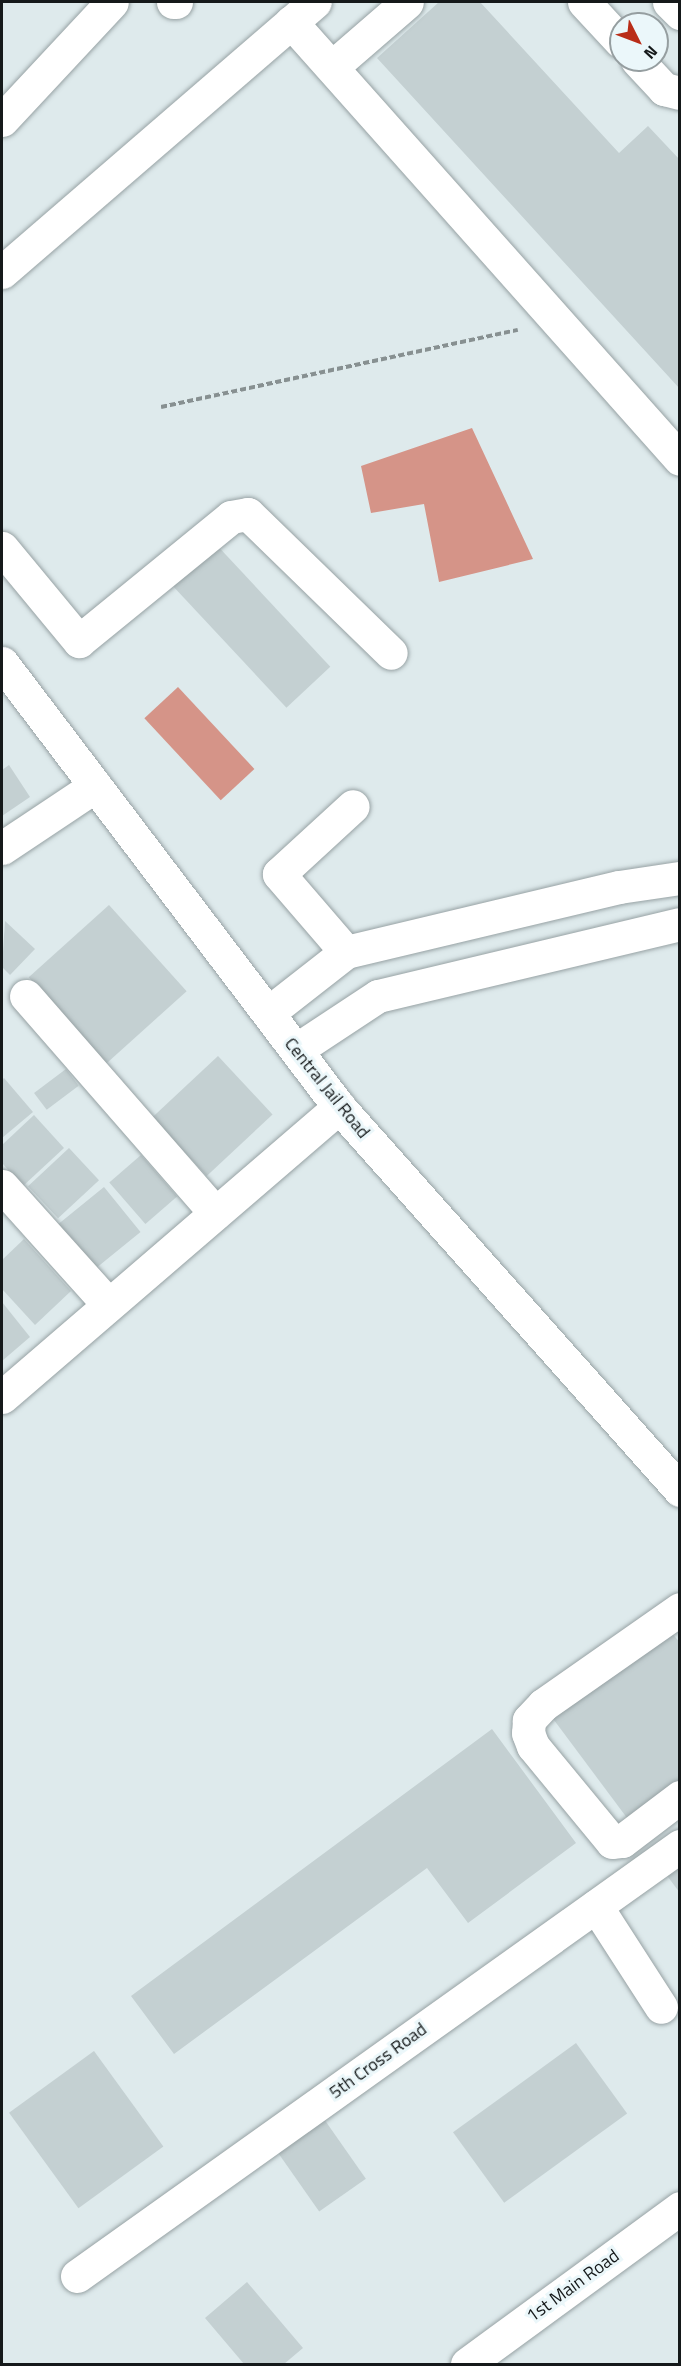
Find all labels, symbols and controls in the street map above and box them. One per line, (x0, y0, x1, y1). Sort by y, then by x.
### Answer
north arrow (609, 12, 669, 72)
text: N (638, 41, 664, 65)
street label: Central Jail Road (280, 1033, 374, 1143)
street label: 5th Cross Road (325, 2018, 431, 2104)
street label: 1st Main Road (522, 2245, 624, 2327)

